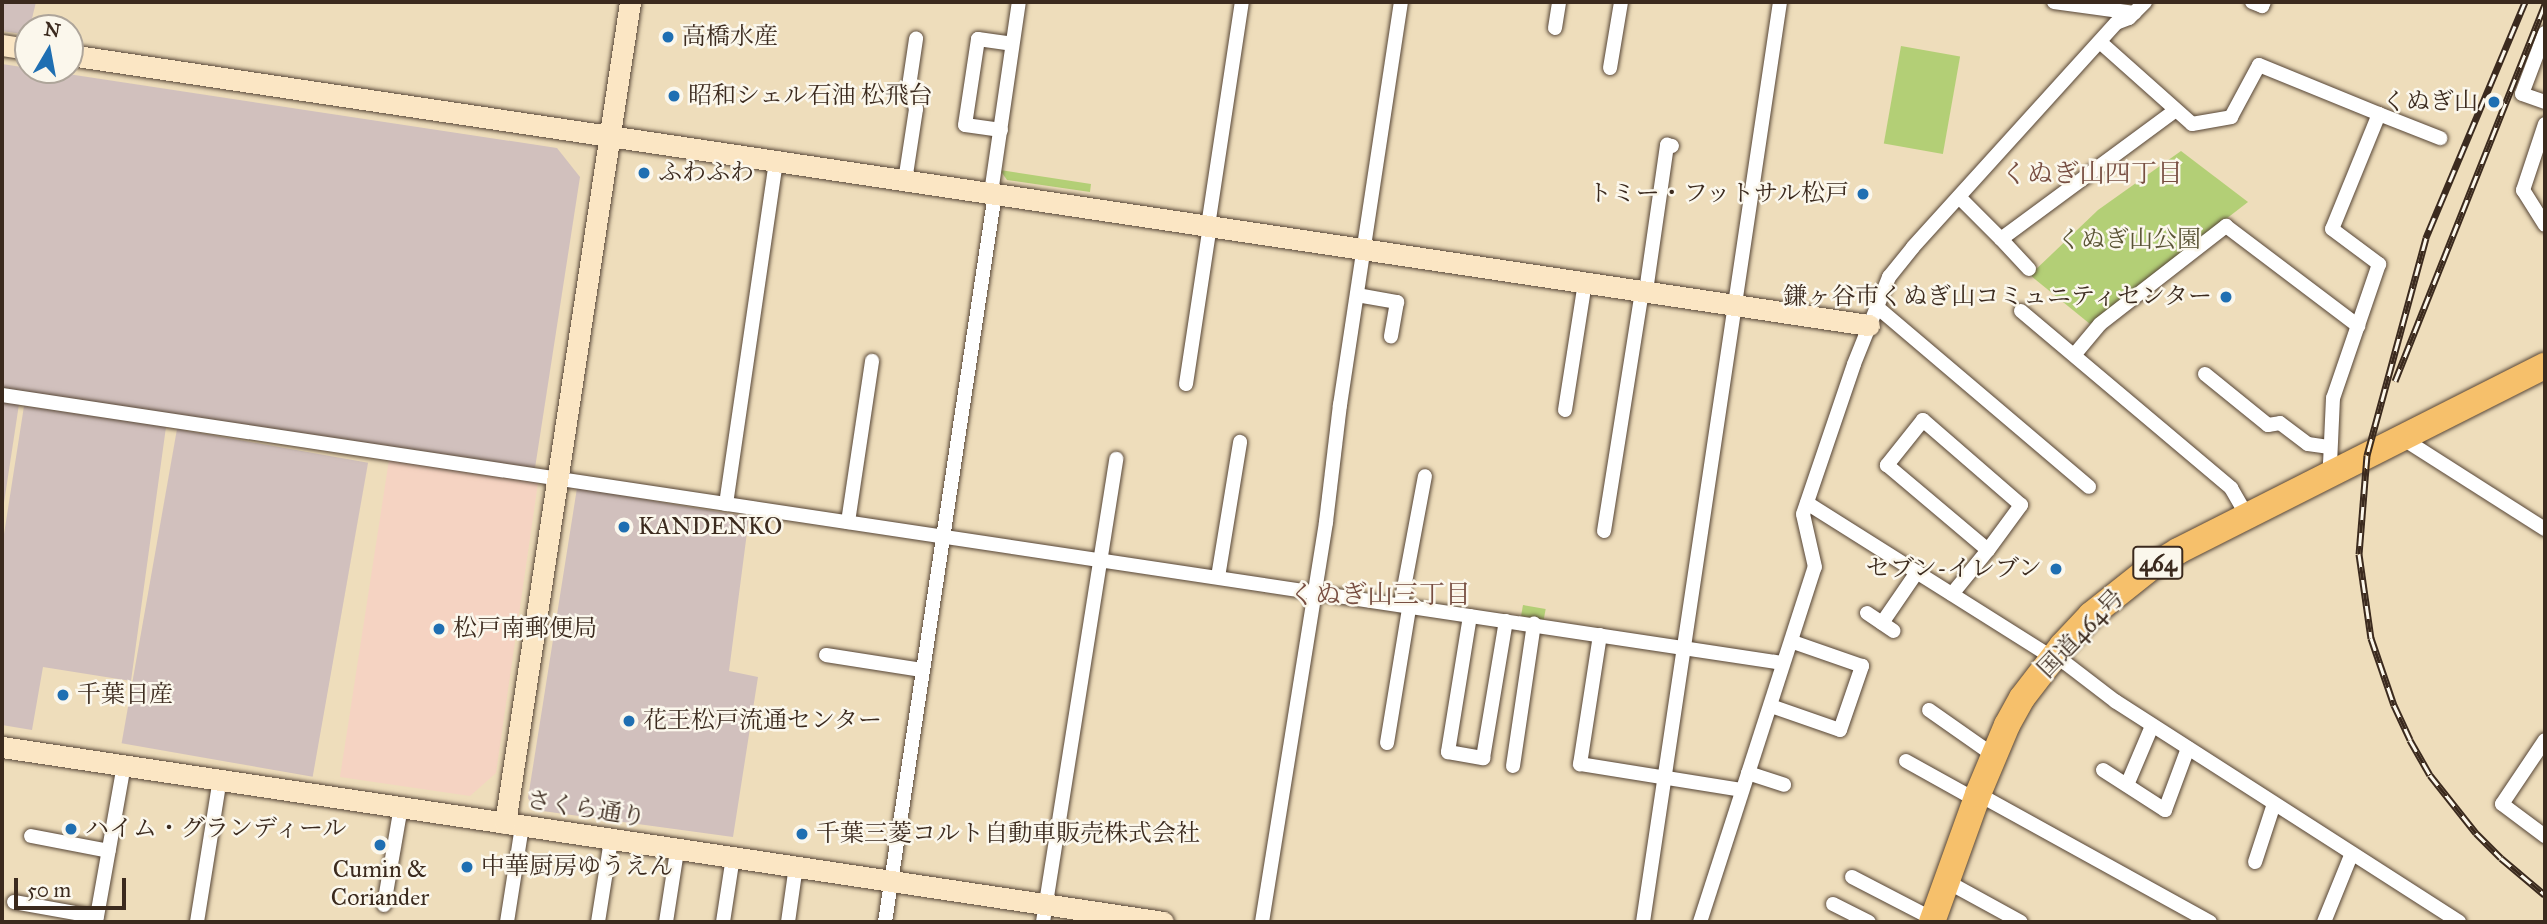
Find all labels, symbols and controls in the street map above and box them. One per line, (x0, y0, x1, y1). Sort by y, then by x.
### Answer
north arrow (14, 14, 84, 84)
text: N (42, 17, 62, 43)
place label: 高橋水産 (682, 23, 778, 51)
marker: 高橋水産 (660, 29, 676, 45)
place label: 昭和シェル石油 松飛台 (688, 82, 933, 110)
marker: 昭和シェル石油 松飛台 (666, 88, 682, 104)
place label: くぬぎ山 (2382, 88, 2478, 116)
marker: くぬぎ山 (2484, 92, 2504, 112)
district label: くぬぎ山四丁目 (2001, 158, 2183, 190)
place label: ふわふわ (658, 159, 754, 187)
marker: ふわふわ (636, 165, 652, 181)
place label: トミー・フットサル松戸 (1585, 180, 1849, 208)
marker: トミー・フットサル松戸 (1855, 186, 1871, 202)
park label: くぬぎ山公園 (2057, 226, 2201, 254)
place label: 鎌ヶ谷市くぬぎ山コミュニティセンター (1780, 283, 2212, 311)
marker: 鎌ヶ谷市くぬぎ山コミュニティセンター (2218, 289, 2234, 305)
place label: KANDENKO (638, 513, 782, 541)
marker: KANDENKO (616, 519, 632, 535)
road number: 464 (2132, 544, 2184, 582)
place label: セブン-イレブン (1864, 555, 2042, 583)
marker: セブン-イレブン (2048, 561, 2064, 577)
district label: くぬぎ山三丁目 (1289, 579, 1471, 611)
street label: 国道464号 (2032, 584, 2130, 684)
place label: 松戸南郵便局 (453, 615, 597, 643)
marker: 松戸南郵便局 (431, 621, 447, 637)
place label: 千葉日産 (77, 681, 173, 709)
marker: 千葉日産 (55, 687, 71, 703)
place label: 花王松戸流通センター (643, 707, 883, 735)
marker: 花王松戸流通センター (621, 713, 637, 729)
street label: さくら通り (524, 785, 648, 833)
place label: ハイム・グランディール (85, 815, 349, 843)
place label: 千葉三菱コルト自動車販売株式会社 (816, 820, 1200, 848)
marker: ハイム・グランディール (63, 821, 79, 837)
marker: 千葉三菱コルト自動車販売株式会社 (794, 826, 810, 842)
marker: Cumin & Coriander (372, 837, 388, 853)
place label: 中華厨房ゆうえん (481, 853, 673, 881)
place label: Cumin & Coriander (331, 856, 429, 912)
marker: 中華厨房ゆうえん (459, 859, 475, 875)
scale bar (18, 864, 130, 908)
text: 50 m (27, 877, 71, 903)

